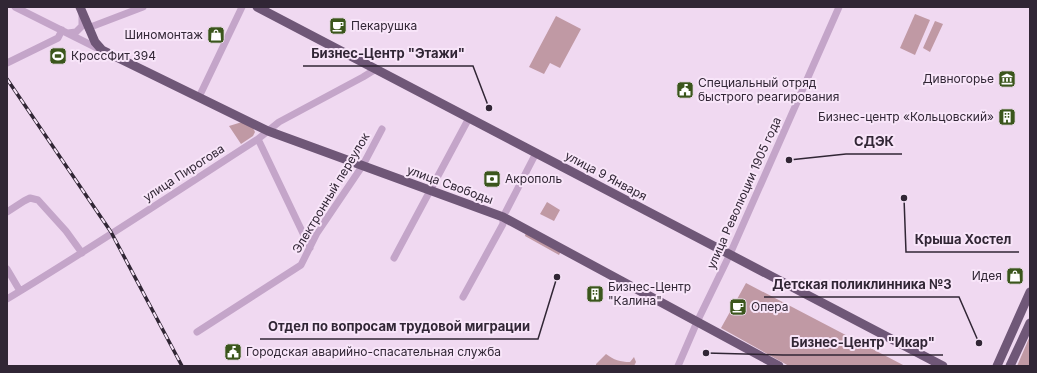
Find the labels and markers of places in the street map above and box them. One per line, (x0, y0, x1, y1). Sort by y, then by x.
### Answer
cafe icon: Пекарушка (328, 16, 348, 36)
place label: Пекарушка (351, 18, 417, 33)
shop icon: Шиномонтаж (206, 25, 226, 45)
place label: Шиномонтаж (125, 27, 203, 42)
callout: Бизнес-Центр "Этажи" (303, 41, 473, 66)
sports icon: КроссФит 394 (48, 46, 68, 66)
place label: КроссФит 394 (71, 48, 156, 63)
museum icon: Дивногорье (997, 69, 1017, 89)
place label: Дивногорье (923, 71, 994, 86)
place label: Специальный отряд быстрого реагирования (698, 75, 839, 104)
public building icon: Специальный отряд быстрого реагирования (675, 80, 695, 100)
building icon: Бизнес-центр «Кольцовский» (997, 107, 1017, 127)
place label: Бизнес-центр «Кольцовский» (818, 109, 994, 124)
callout: СДЭК (846, 129, 902, 154)
bank icon: Акрополь (482, 169, 502, 189)
place label: Акрополь (505, 171, 562, 186)
callout: Крыша Хостел (906, 227, 1019, 252)
shop icon: Идея (1005, 266, 1025, 286)
place label: Идея (972, 268, 1002, 283)
callout: Детская поликлинника №3 (764, 272, 959, 297)
place label: Бизнес-Центр "Калина" (608, 279, 691, 308)
building icon: Бизнес-Центр "Калина" (585, 284, 605, 304)
cafe icon: Опера (728, 297, 748, 317)
place label: Опера (751, 299, 788, 314)
callout: Отдел по вопросам трудовой миграции (260, 314, 538, 339)
callout: Бизнес-Центр "Икар" (783, 330, 943, 355)
public building icon: Городская аварийно-спасательная служба (223, 342, 243, 362)
place label: Городская аварийно-спасательная служба (246, 344, 501, 359)

